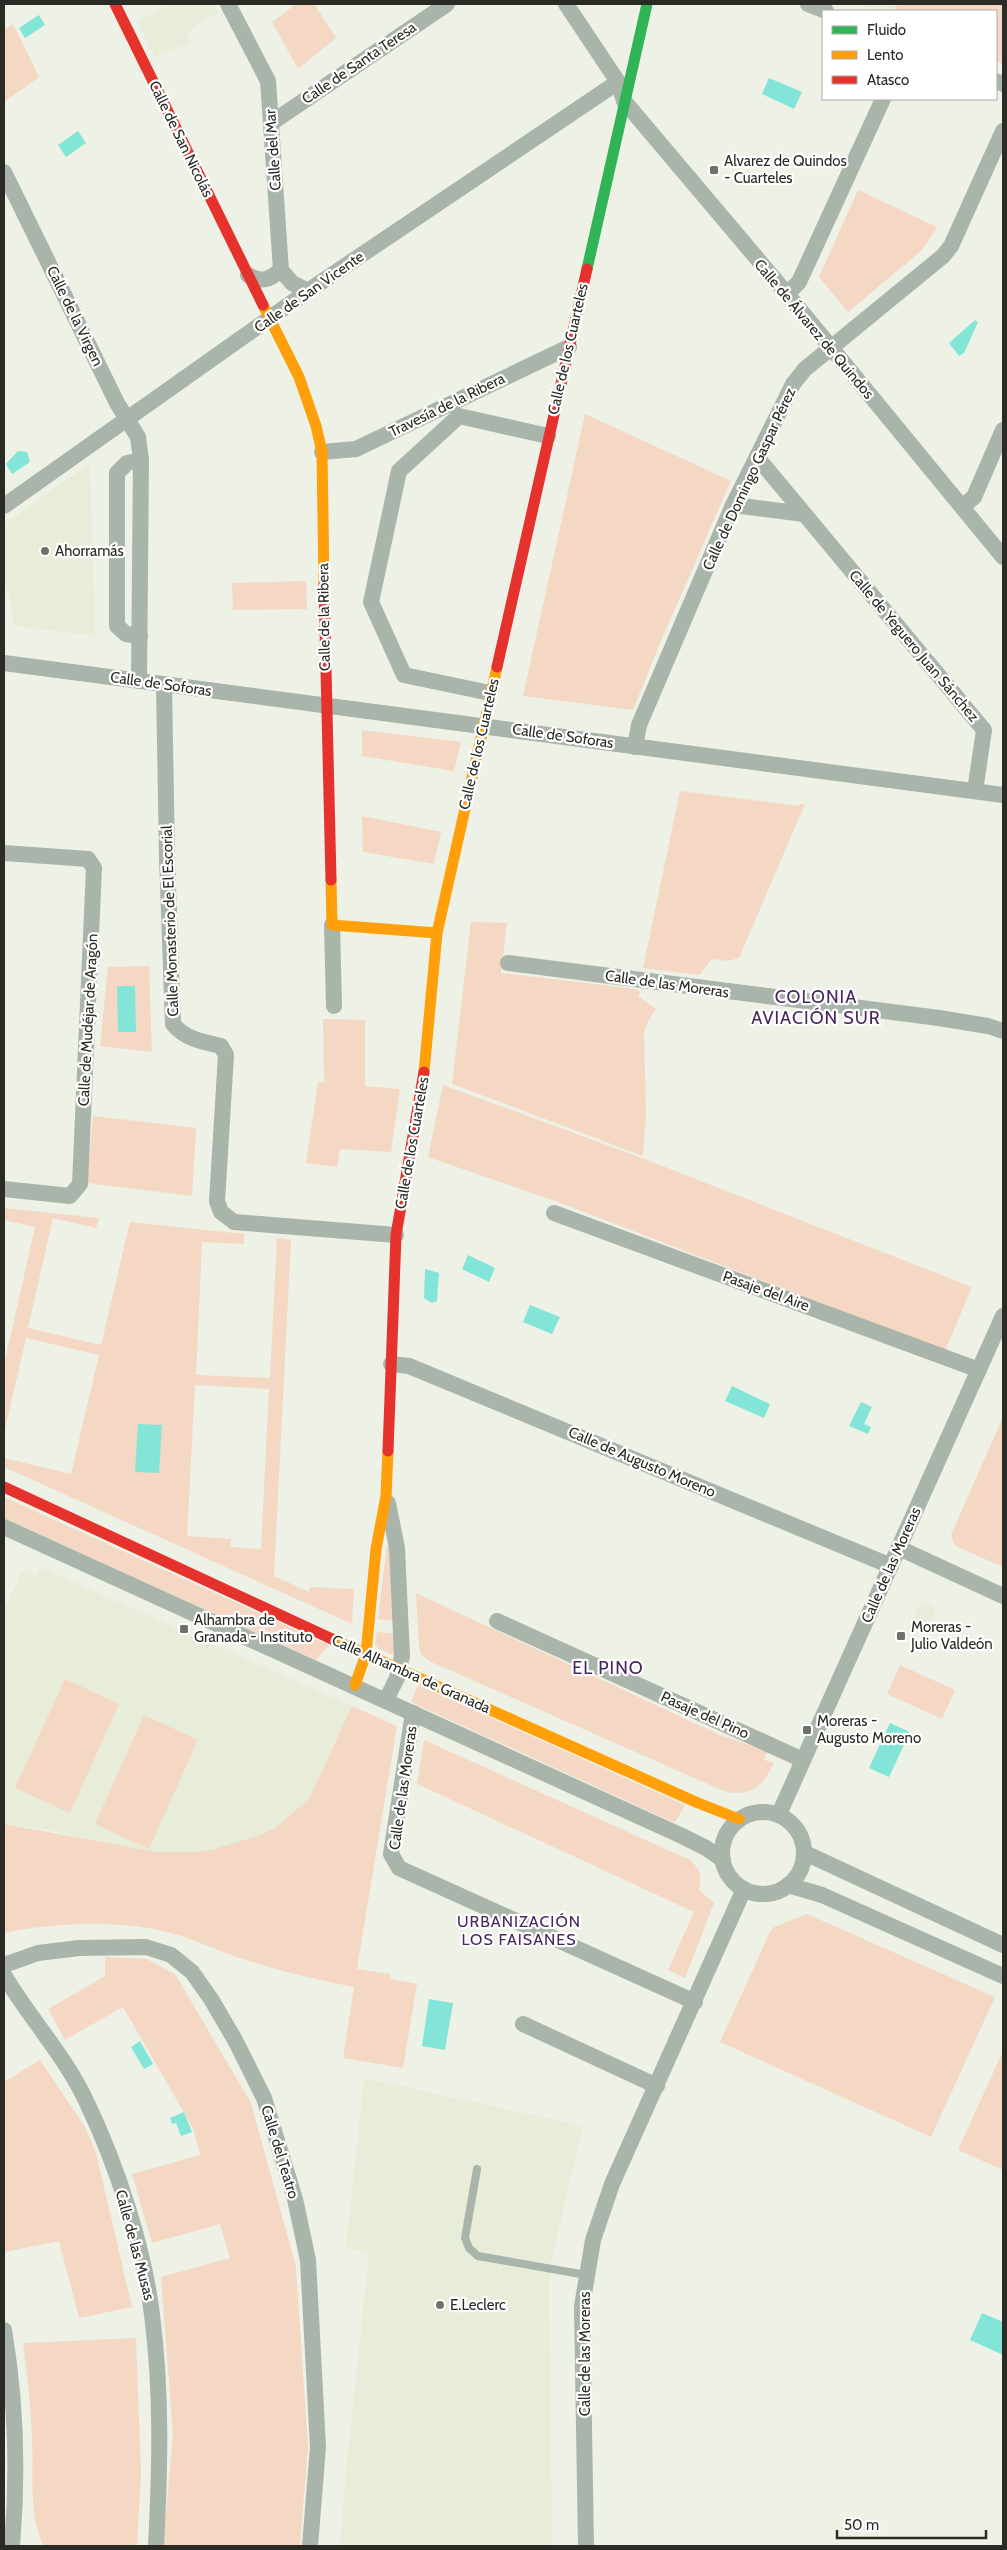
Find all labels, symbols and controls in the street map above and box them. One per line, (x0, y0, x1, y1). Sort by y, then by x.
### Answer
legend (822, 10, 997, 100)
street label: Calle de Santa Teresa (298, 18, 420, 108)
text: Fluido (867, 21, 906, 39)
text: Lento (867, 46, 904, 64)
text: Atasco (867, 71, 909, 89)
street label: Calle de San Nicolás (145, 78, 217, 200)
street label: Calle del Mar (261, 108, 285, 191)
place label: Alvarez de Quindos - Cuarteles (724, 152, 847, 187)
marker: Alvarez de Quindos - Cuarteles (708, 164, 720, 176)
street label: Calle de San Vicente (251, 247, 368, 337)
street label: Calle de Álvarez de Quindos (750, 255, 878, 402)
street label: Calle de la Virgen (43, 263, 107, 369)
street label: Calle de los Cuarteles (544, 282, 592, 416)
street label: Travesía de la Ribera (386, 369, 509, 441)
street label: Calle de Domingo Gaspar Pérez (699, 385, 799, 573)
place label: Ahorramás (55, 542, 124, 560)
marker: Ahorramás (39, 545, 51, 557)
street label: Calle de la Ribera (314, 562, 334, 671)
street label: Calle de Yeguero Juan Sánchez (845, 566, 983, 726)
street label: Calle de Soforas (109, 668, 213, 700)
street label: Calle de los Cuarteles (455, 677, 503, 811)
street label: Calle de Soforas (511, 720, 615, 752)
street label: Calle Monasterio de El Escorial (158, 825, 182, 1017)
street label: Calle de Mudéjar de Aragón (74, 933, 102, 1107)
street label: Calle de las Moreras (604, 966, 730, 1002)
district label: COLONIA AVIACIÓN SUR (751, 986, 881, 1029)
street label: Calle de los Cuarteles (391, 1075, 433, 1211)
street label: Pasaje del Aire (720, 1267, 812, 1315)
street label: Calle de Augusto Moreno (566, 1423, 718, 1501)
street label: Calle de las Moreras (857, 1504, 925, 1626)
place label: Alhambra de Granada - Instituto (194, 1611, 313, 1646)
place label: Moreras - Julio Valdeón (910, 1618, 993, 1653)
marker: Alhambra de Granada - Instituto (178, 1623, 190, 1635)
marker: Moreras - Julio Valdeón (895, 1630, 907, 1642)
street label: Calle Alhambra de Granada (329, 1631, 494, 1717)
district label: EL PINO (572, 1657, 644, 1679)
street label: Pasaje del Pino (658, 1688, 752, 1742)
place label: Moreras - Augusto Moreno (817, 1712, 921, 1747)
marker: Moreras - Augusto Moreno (801, 1724, 813, 1736)
street label: Calle de las Moreras (385, 1725, 421, 1851)
district label: URBANIZACIÓN LOS FAISANES (457, 1912, 581, 1949)
street label: Calle del Teatro (257, 2103, 303, 2201)
street label: Calle de las Musas (112, 2188, 158, 2302)
street label: Calle de las Moreras (576, 2292, 594, 2416)
place label: E.Leclerc (450, 2296, 506, 2314)
marker: E.Leclerc (434, 2299, 446, 2311)
scale bar (837, 2508, 986, 2540)
text: 50 m (844, 2516, 879, 2534)

